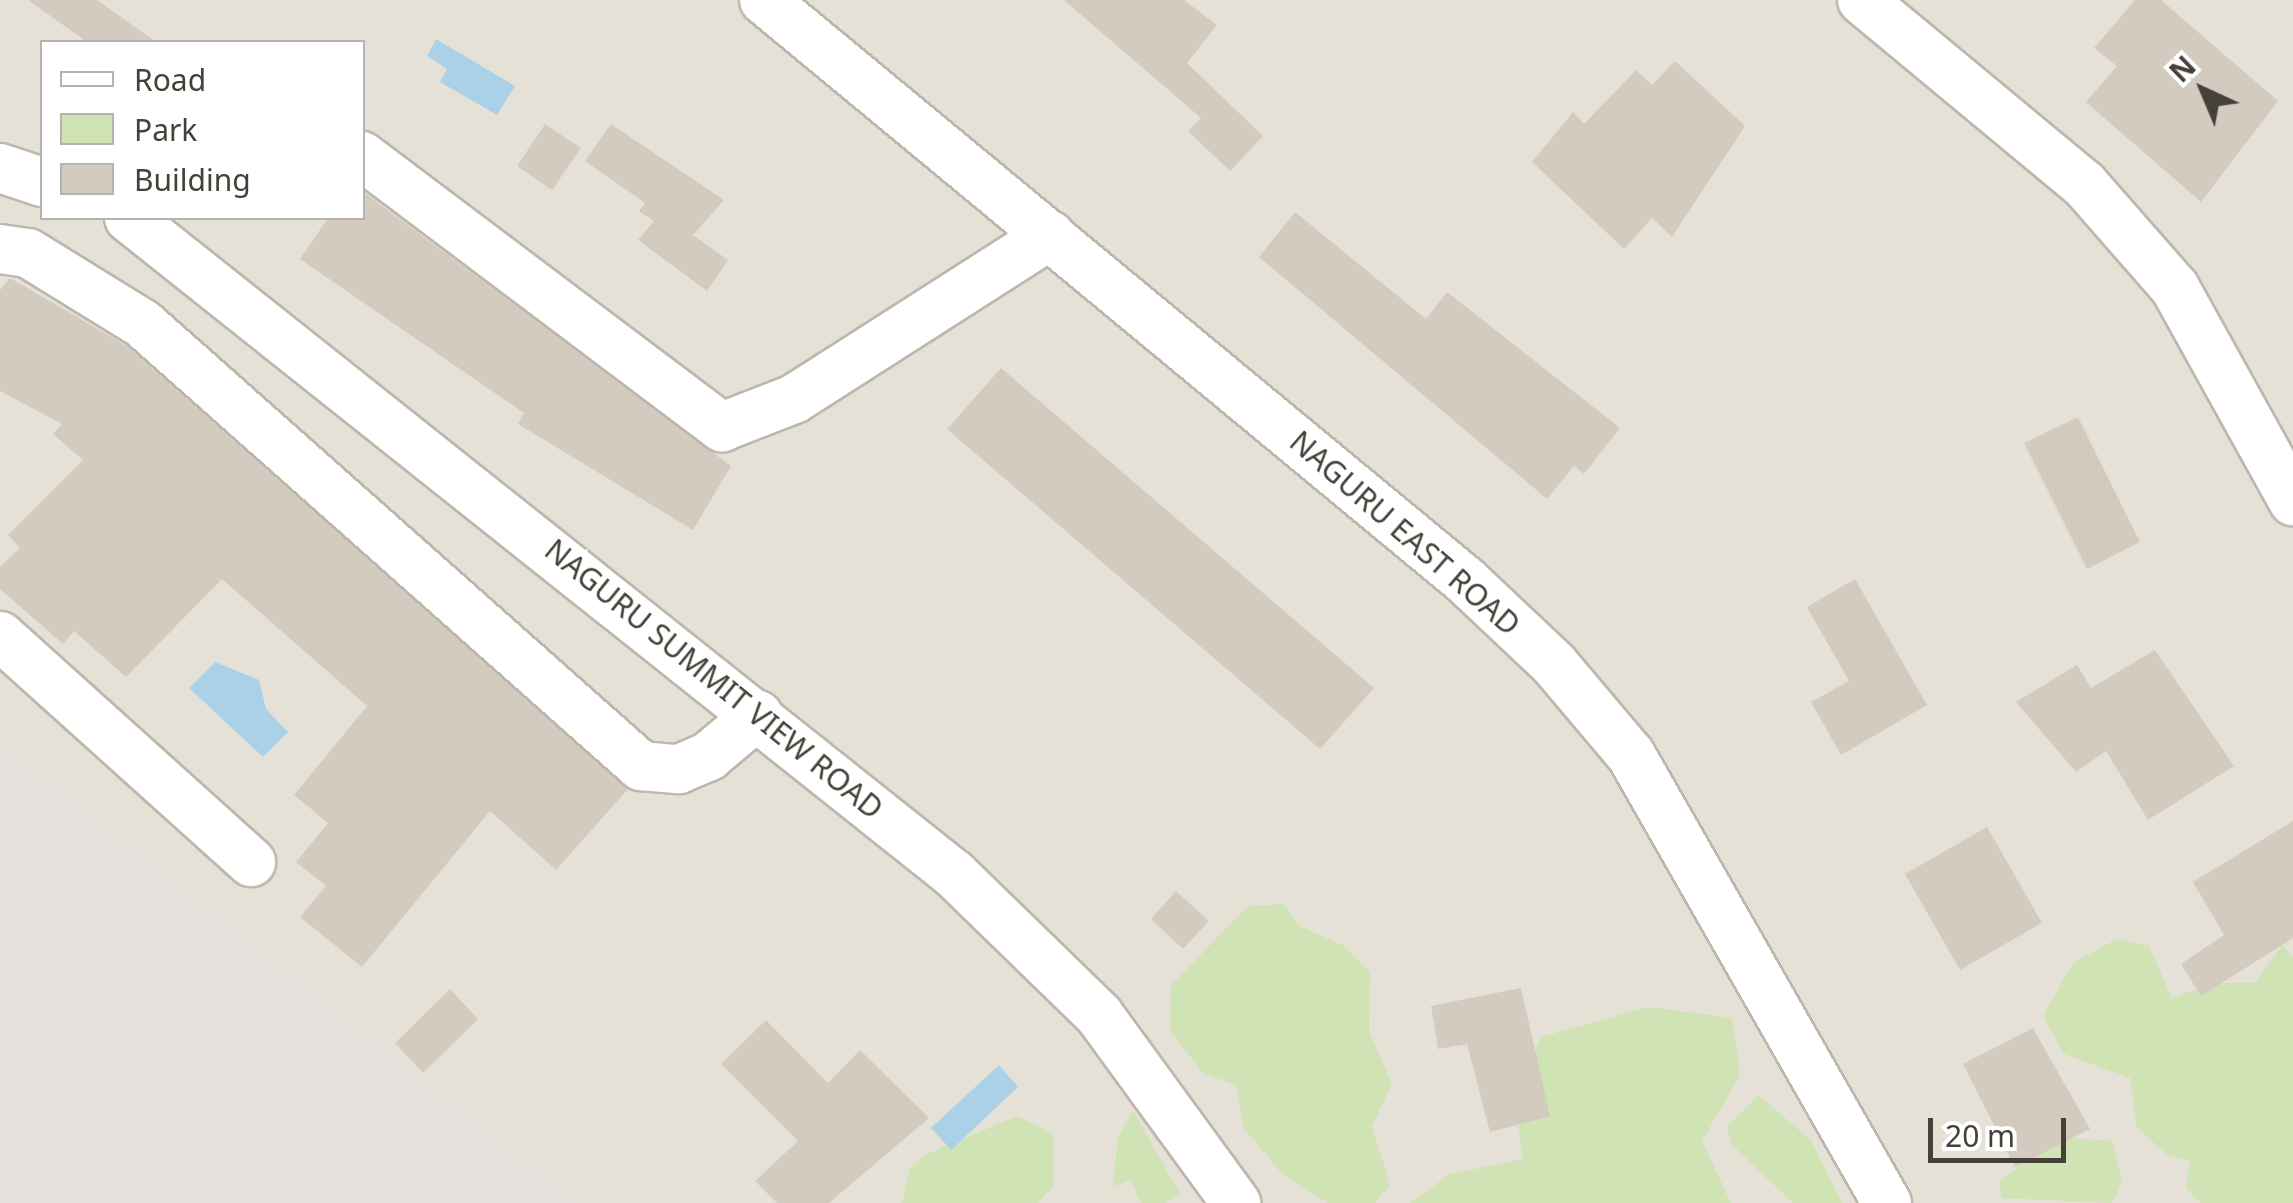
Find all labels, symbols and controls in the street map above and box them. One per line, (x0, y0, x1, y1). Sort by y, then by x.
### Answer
legend (40, 40, 365, 220)
north arrow (2153, 40, 2253, 140)
text: N (2161, 47, 2204, 90)
text: Road (134, 59, 206, 100)
text: Park (134, 109, 197, 150)
text: Building (134, 159, 251, 200)
street label: NAGURU EAST ROAD (1283, 423, 1527, 643)
street label: NAGURU SUMMIT VIEW ROAD (538, 532, 890, 826)
scale bar (1933, 1098, 2070, 1160)
text: 20 m (1945, 1115, 2015, 1156)

